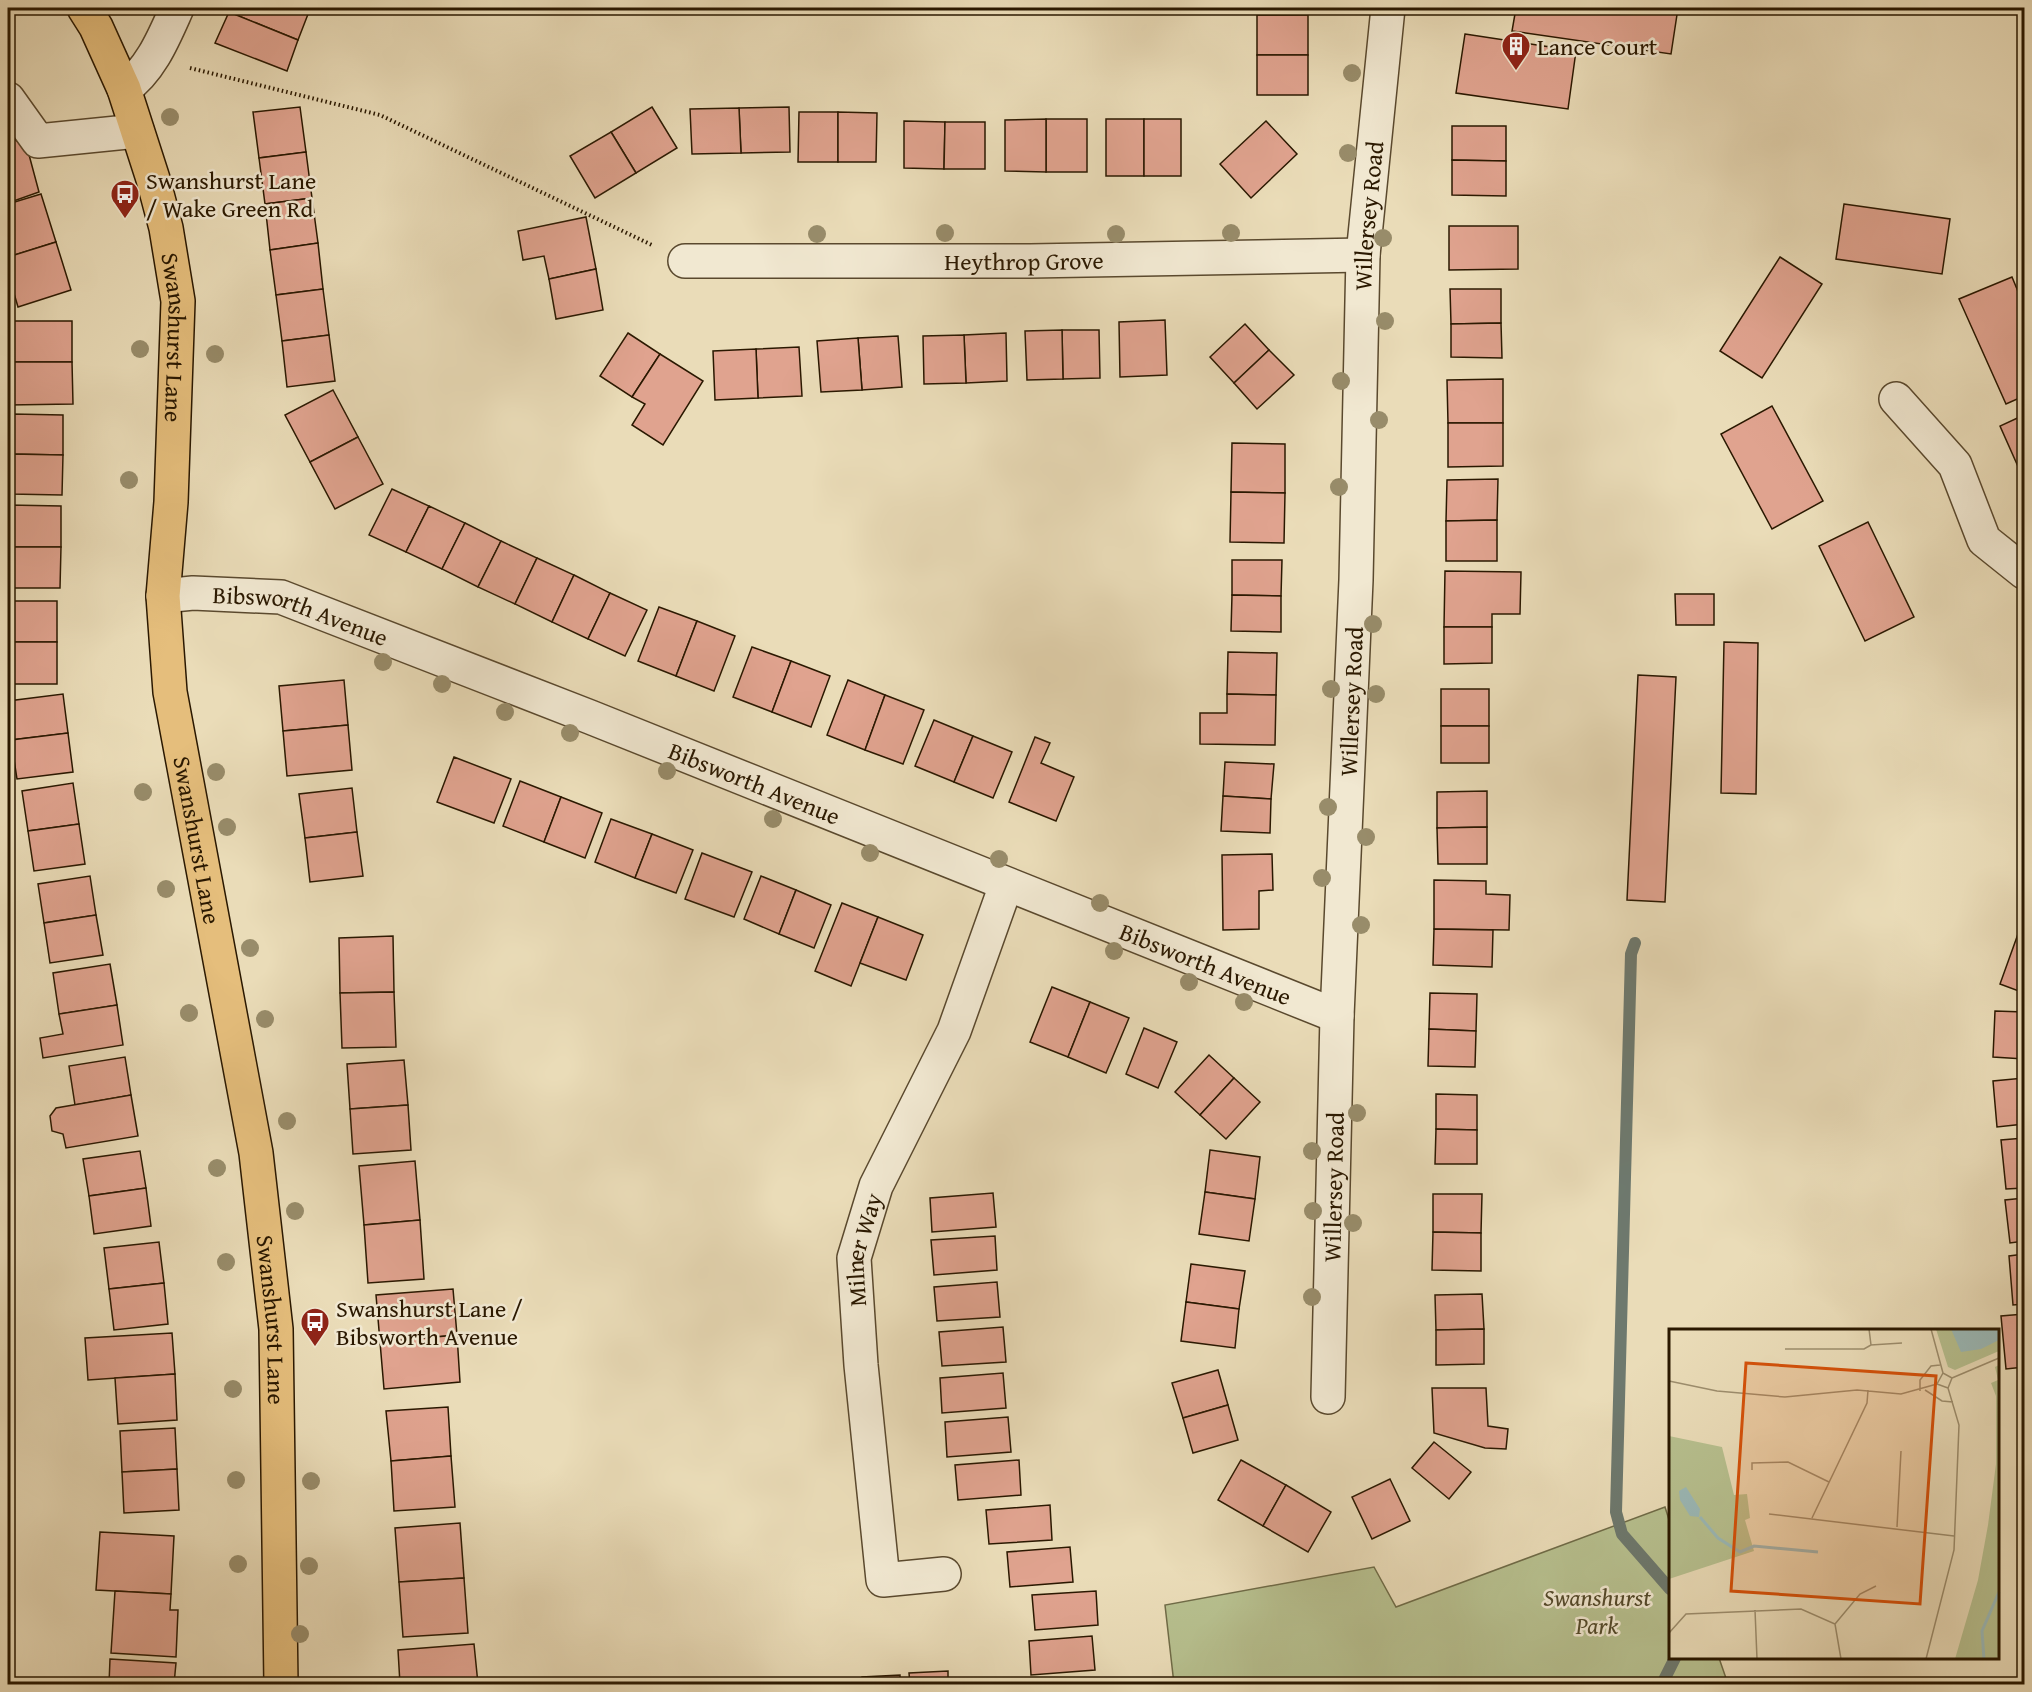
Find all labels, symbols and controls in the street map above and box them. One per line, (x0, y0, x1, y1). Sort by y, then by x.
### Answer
place label: Lance Court (1537, 29, 1658, 64)
building icon: Lance Court (1500, 30, 1532, 72)
street label: Willersey Road (1345, 139, 1392, 291)
place label: Swanshurst Lane / Wake Green Rd (146, 163, 316, 226)
bus stop icon: Swanshurst Lane / Wake Green Rd (109, 178, 141, 220)
street label: Heythrop Grove (944, 242, 1104, 279)
street label: Swanshurst Lane (153, 250, 196, 423)
street label: Bibsworth Avenue (212, 576, 393, 655)
street label: Willersey Road (1330, 625, 1371, 777)
street label: Bibsworth Avenue (664, 733, 846, 833)
street label: Swanshurst Lane (165, 753, 230, 927)
street label: Bibsworth Avenue (1115, 913, 1297, 1014)
street label: Willersey Road (1314, 1111, 1352, 1262)
street label: Milner Way (837, 1188, 890, 1308)
street label: Swanshurst Lane (248, 1233, 295, 1405)
place label: Swanshurst Lane / Bibsworth Avenue (336, 1291, 523, 1354)
bus stop icon: Swanshurst Lane / Bibsworth Avenue (299, 1306, 331, 1348)
inset map (1669, 1329, 1999, 1659)
park label: Swanshurst Park (1543, 1580, 1651, 1643)

